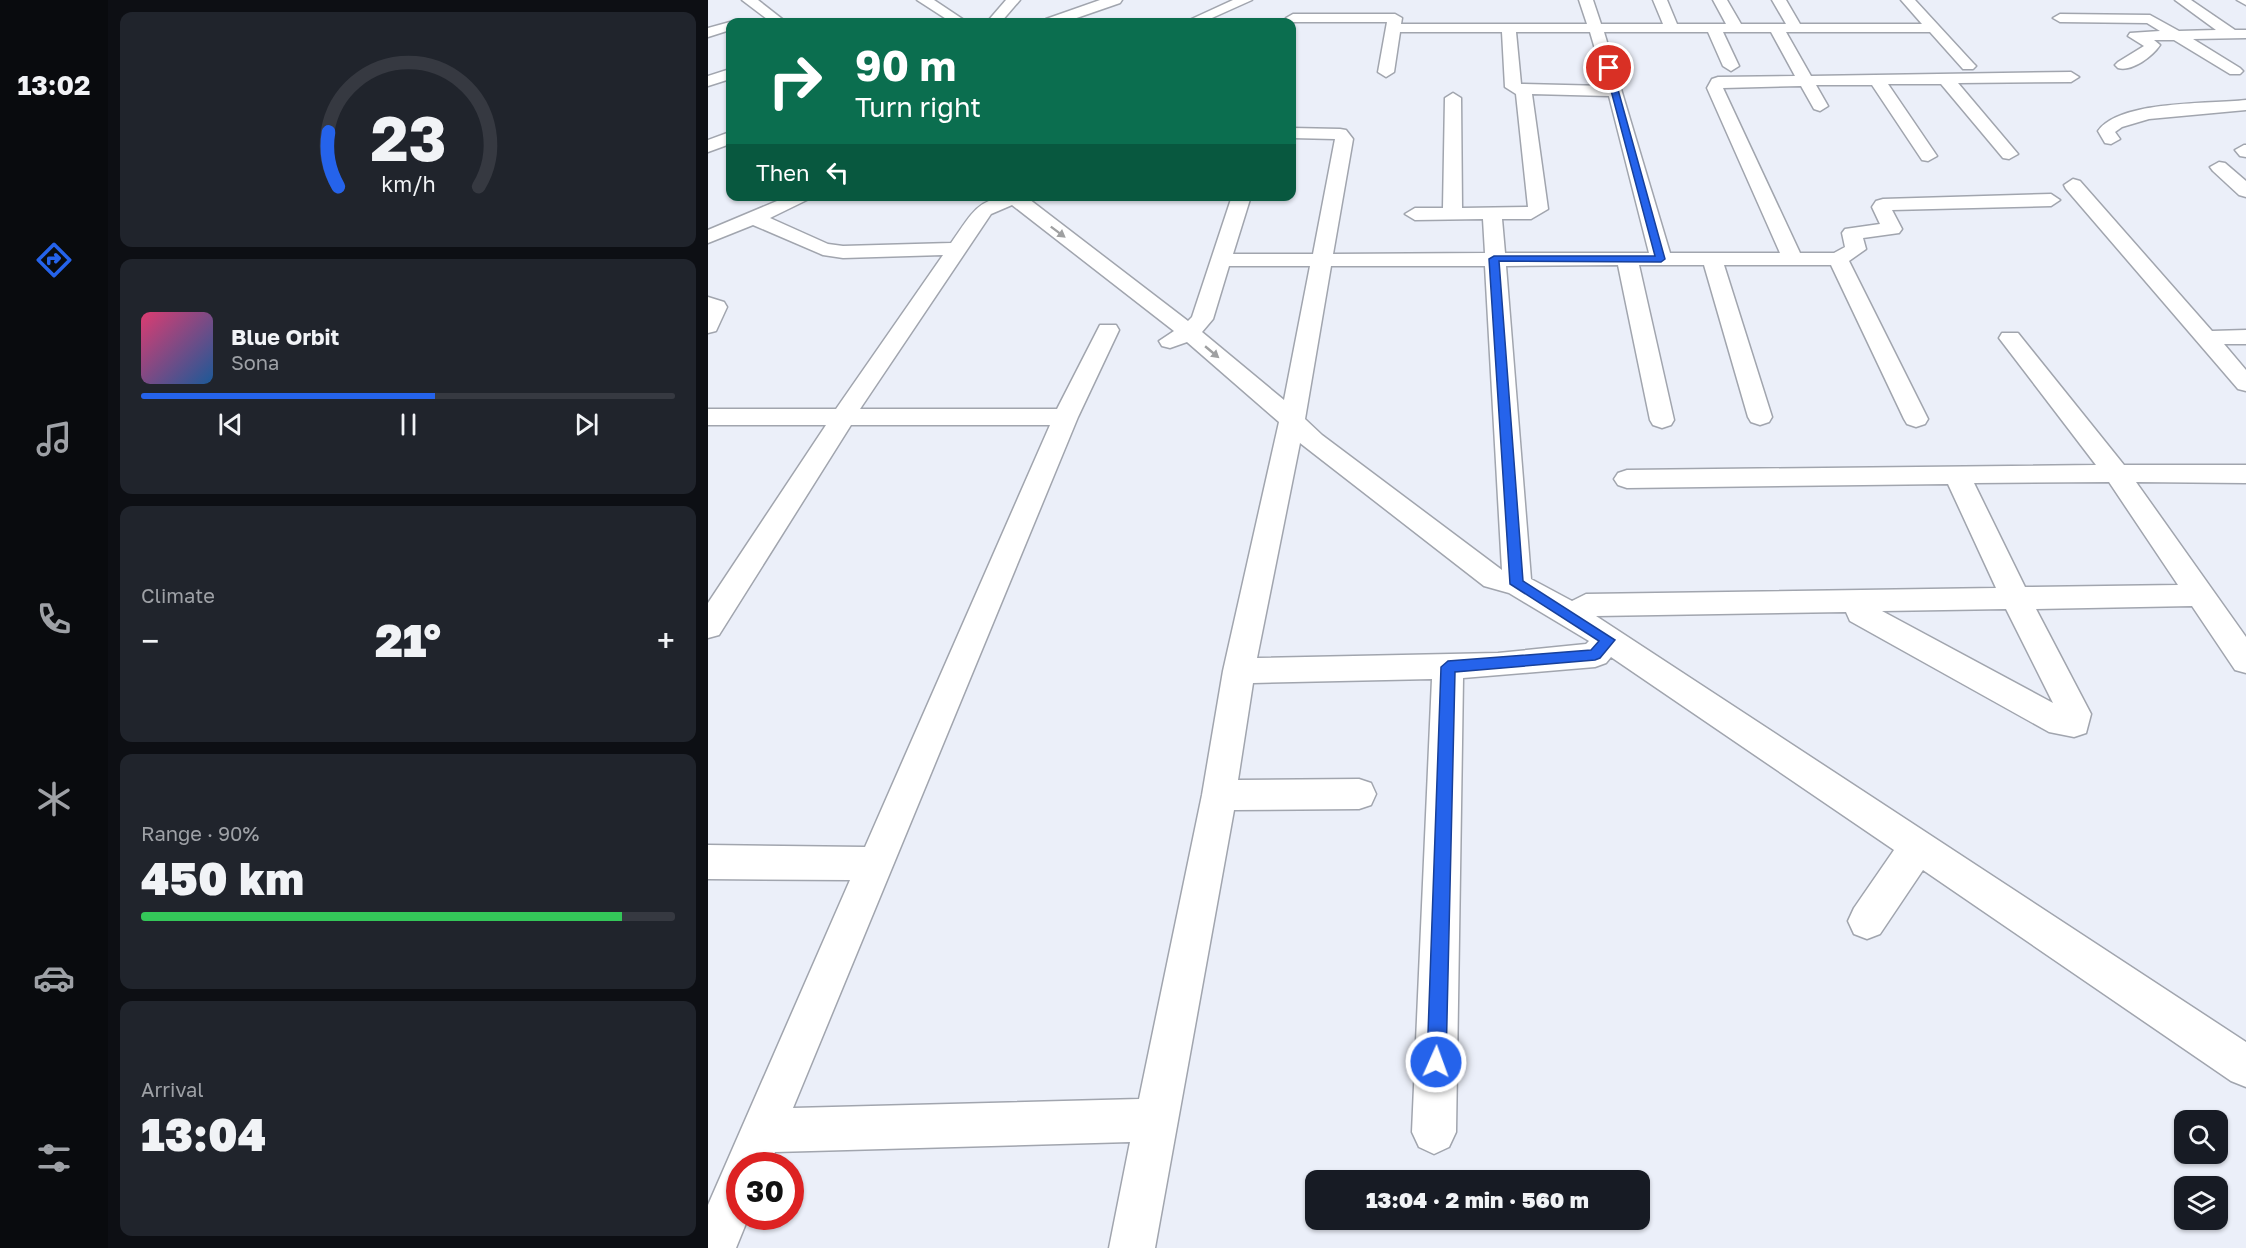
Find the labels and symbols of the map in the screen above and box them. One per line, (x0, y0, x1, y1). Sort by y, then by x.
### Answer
pin (1583, 42, 1634, 93)
one-way arrow (1050, 226, 1066, 238)
one-way arrow (1204, 345, 1219, 358)
position arrow (1404, 1030, 1468, 1094)
speed limit sign: 30 (726, 1152, 804, 1230)

